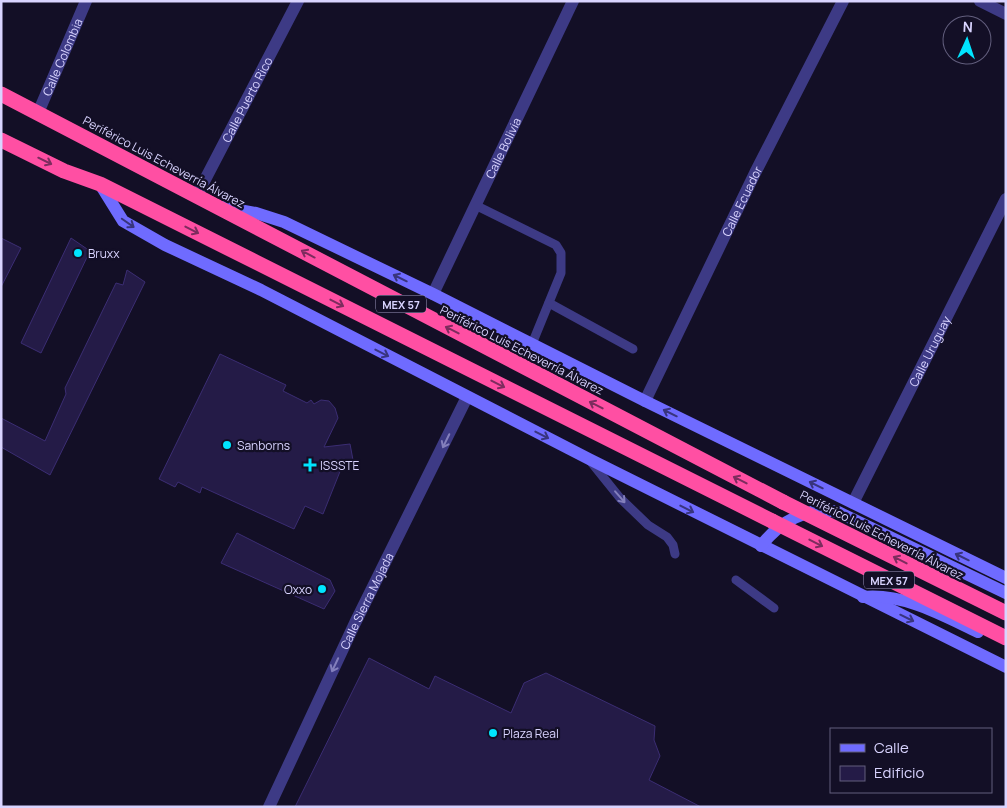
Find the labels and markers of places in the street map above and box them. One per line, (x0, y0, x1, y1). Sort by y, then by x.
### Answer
place label: Bruxx (88, 245, 120, 262)
marker: Bruxx (72, 247, 84, 259)
place label: Sanborns (237, 437, 290, 454)
marker: Sanborns (221, 439, 233, 451)
place label: ISSSTE (320, 457, 360, 474)
marker: ISSSTE (304, 459, 316, 471)
place label: Oxxo (284, 581, 312, 598)
marker: Oxxo (316, 583, 328, 595)
place label: Plaza Real (503, 725, 559, 742)
marker: Plaza Real (487, 727, 499, 739)

